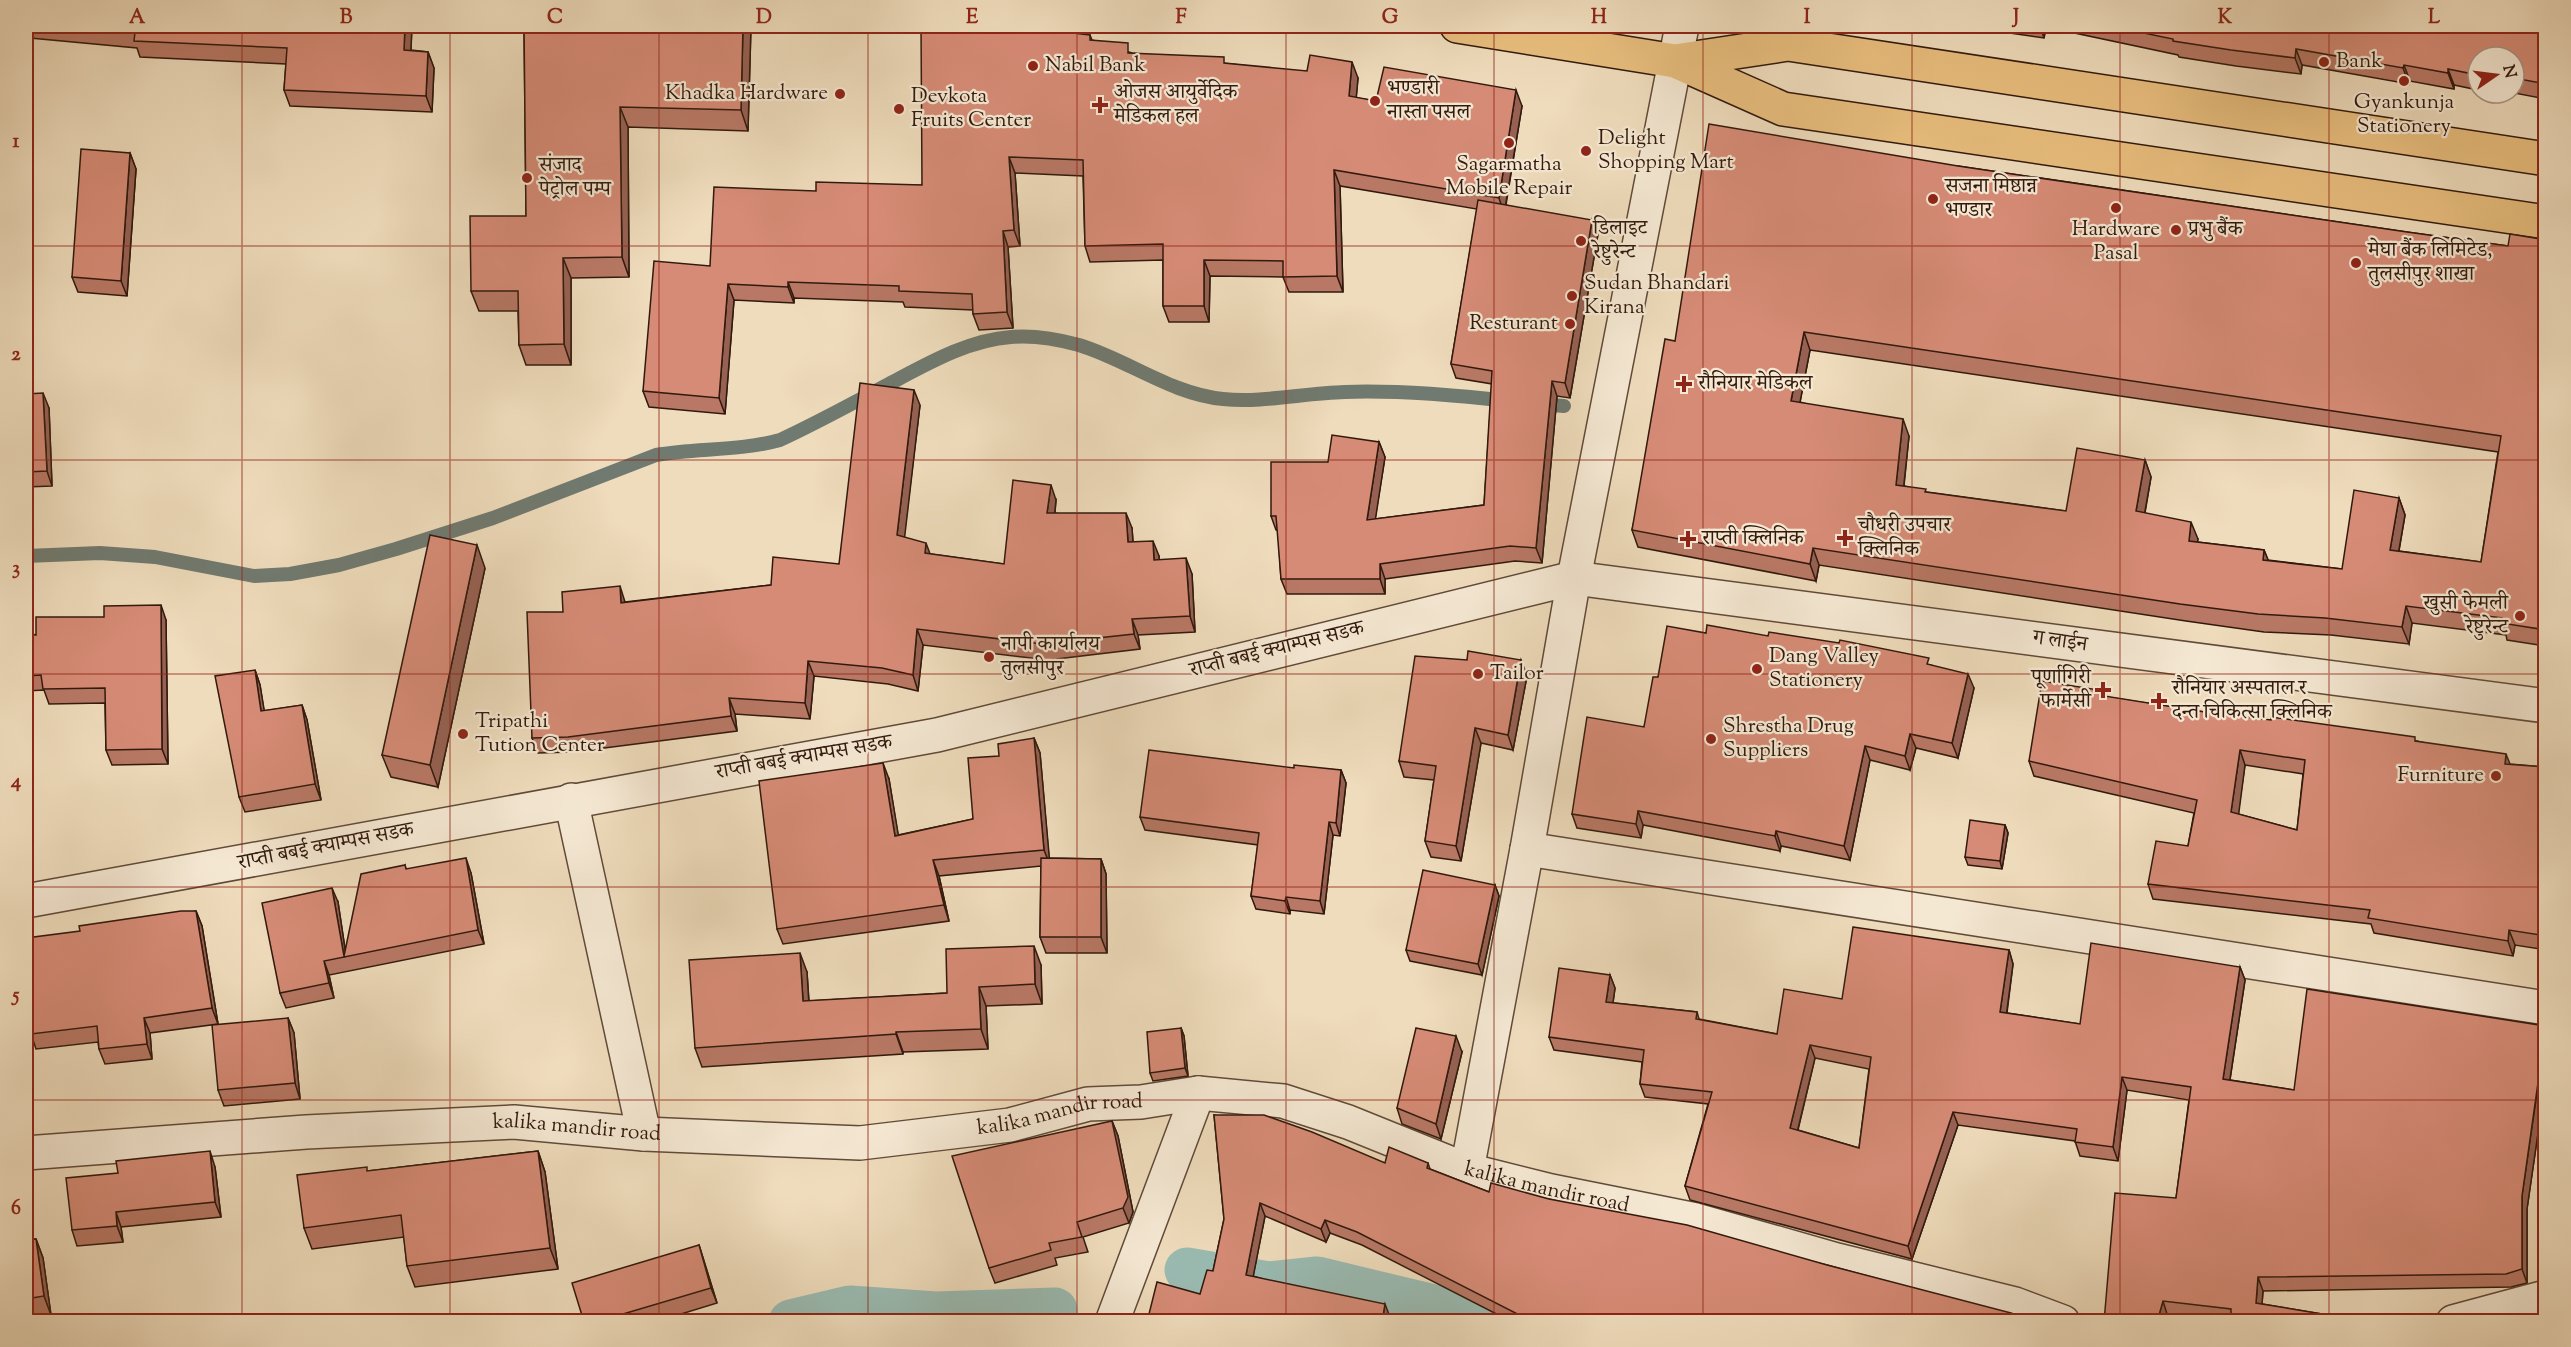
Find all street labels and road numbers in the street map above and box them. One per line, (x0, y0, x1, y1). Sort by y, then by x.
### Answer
street label: राप्ती बबई क्याम्पस सडक (1186, 614, 1368, 686)
street label: ग लाईन (2030, 623, 2090, 661)
street label: राप्ती बबई क्याम्पस सडक (712, 728, 896, 788)
street label: राप्ती बबई क्याम्पस सडक (234, 815, 418, 879)
street label: kalika mandir road (975, 1087, 1143, 1144)
street label: kalika mandir road (492, 1107, 661, 1150)
street label: kalika mandir road (1461, 1155, 1632, 1221)

